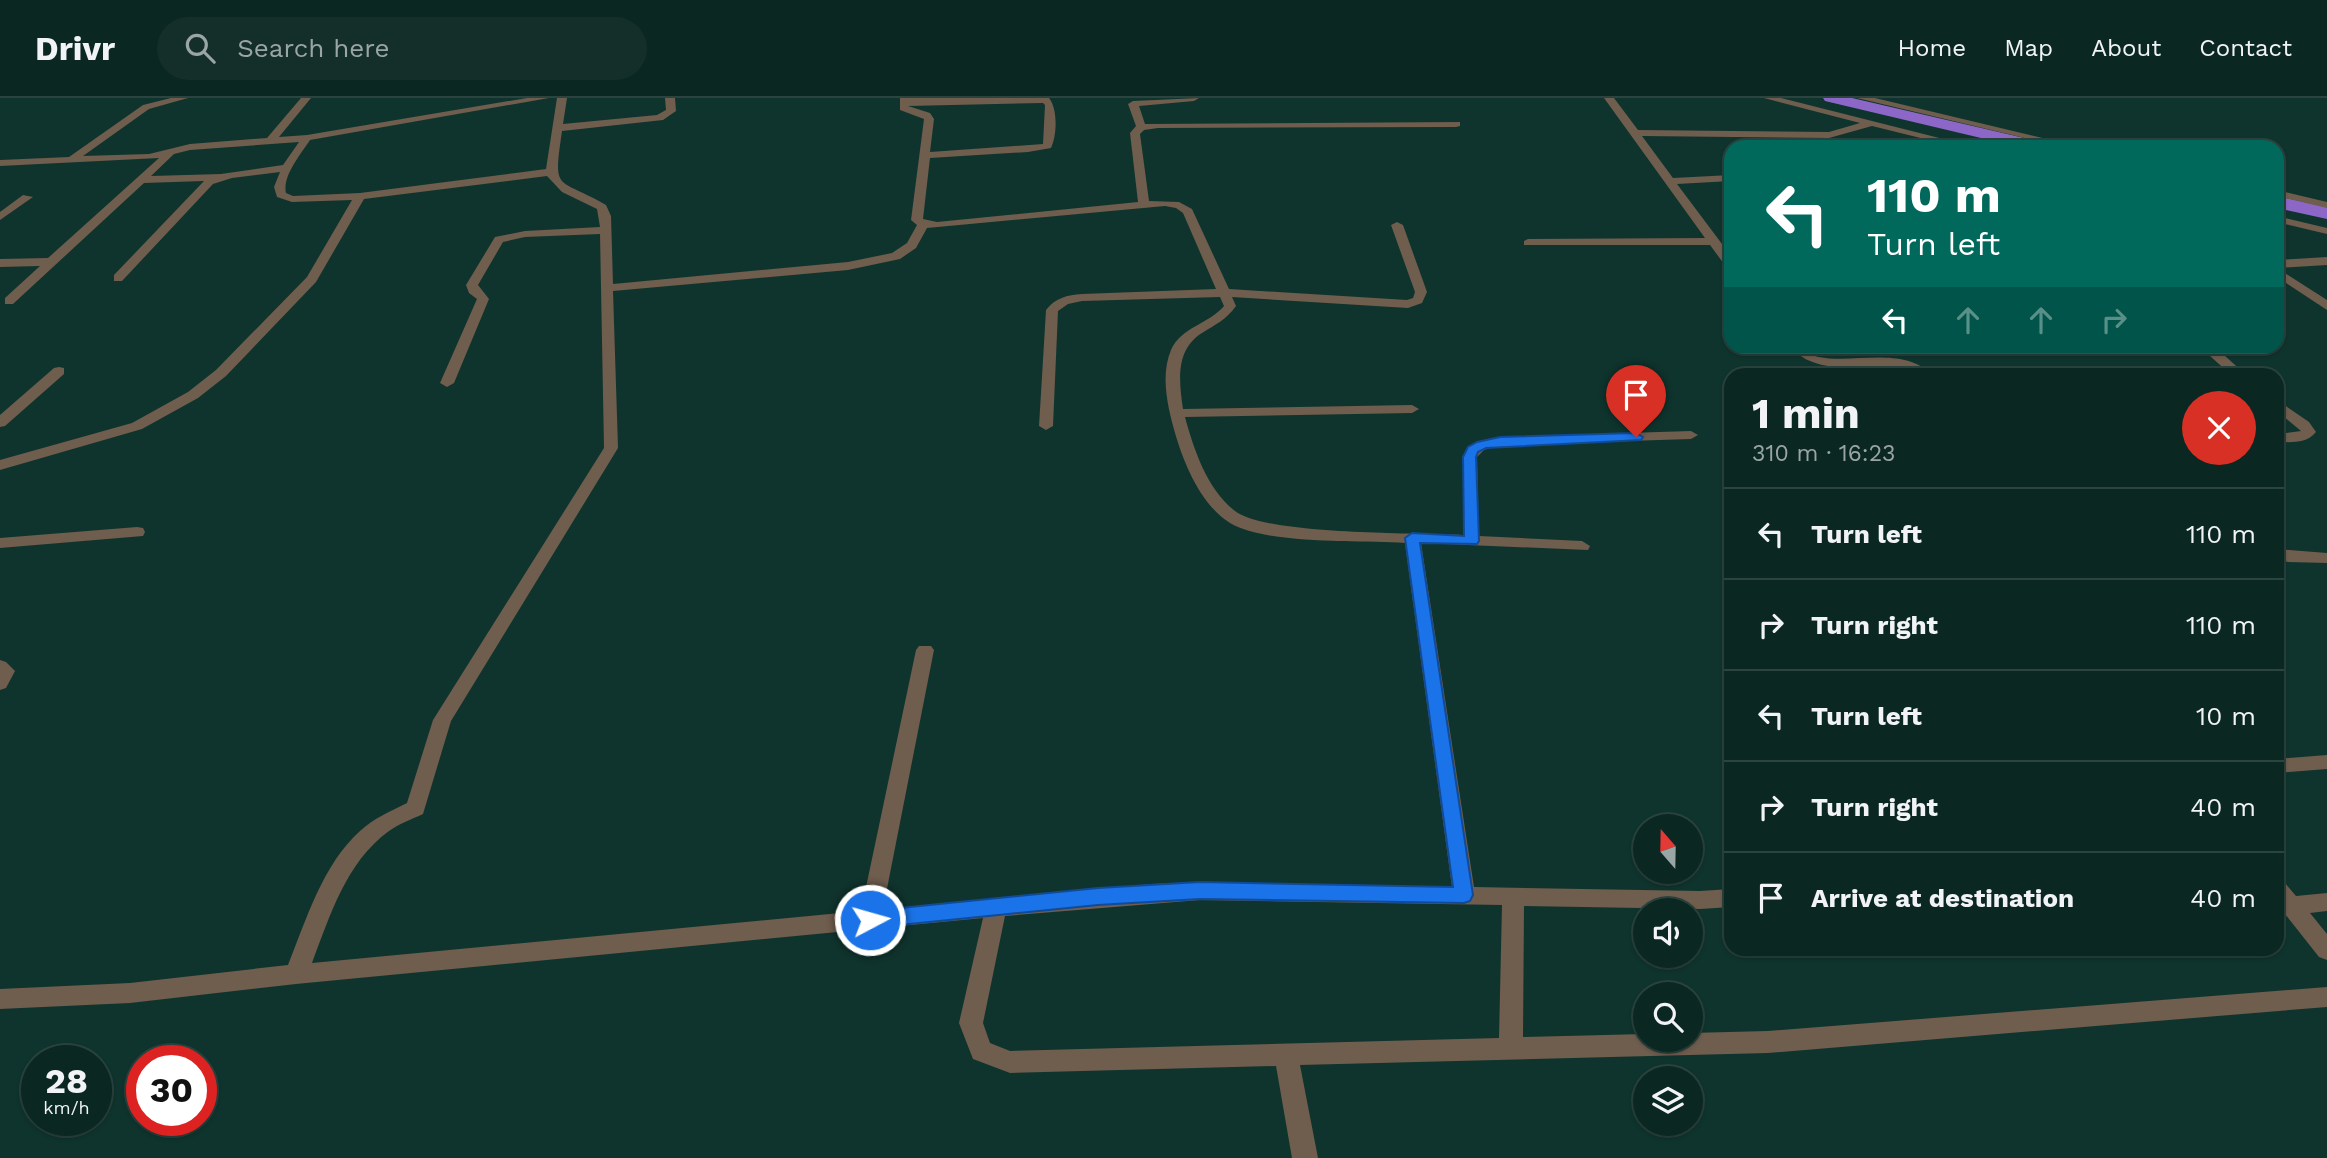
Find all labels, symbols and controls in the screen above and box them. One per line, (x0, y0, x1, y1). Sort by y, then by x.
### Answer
search box (157, 17, 647, 80)
text: Drivr (35, 29, 115, 68)
icon: search (181, 29, 219, 67)
text: Search here (237, 33, 390, 63)
text: Home (1898, 34, 1966, 62)
text: Map (2004, 34, 2053, 62)
text: About (2091, 34, 2161, 62)
text: Contact (2199, 34, 2292, 62)
text: 110 m (1867, 166, 2001, 224)
icon: left (1752, 168, 1843, 259)
text: Turn left (1867, 225, 2000, 263)
icon: left (1876, 301, 1914, 339)
icon: ahead (1949, 301, 1987, 339)
icon: ahead (2022, 301, 2060, 339)
icon: right (2095, 301, 2133, 339)
pin (1606, 365, 1666, 437)
icon: arrive (1617, 376, 1655, 414)
text: 1 min (1752, 389, 1860, 438)
button: close (2182, 391, 2256, 465)
text: 310 m · 16:23 (1752, 440, 1895, 467)
icon: left (1752, 515, 1790, 553)
text: Turn left (1811, 519, 1922, 549)
text: 110 m (2186, 519, 2256, 549)
icon: right (1752, 606, 1790, 644)
text: Turn right (1811, 610, 1938, 640)
text: 110 m (2186, 610, 2256, 640)
icon: left (1752, 697, 1790, 735)
text: Turn left (1811, 701, 1922, 731)
text: 10 m (2196, 701, 2256, 731)
icon: right (1752, 788, 1790, 826)
text: Turn right (1811, 792, 1938, 822)
text: 40 m (2190, 792, 2256, 822)
north arrow (1633, 814, 1703, 884)
map controls (1633, 814, 1703, 1136)
icon: arrive (1752, 879, 1790, 917)
position arrow (833, 883, 907, 957)
text: Arrive at destination (1811, 883, 2074, 913)
text: 40 m (2190, 883, 2256, 913)
button: sound (1633, 898, 1703, 968)
button: search (1633, 982, 1703, 1052)
speed limit sign: 30 (126, 1045, 217, 1136)
text: 28 (45, 1060, 88, 1102)
button: layers (1633, 1066, 1703, 1136)
text: km/h (43, 1097, 90, 1118)

